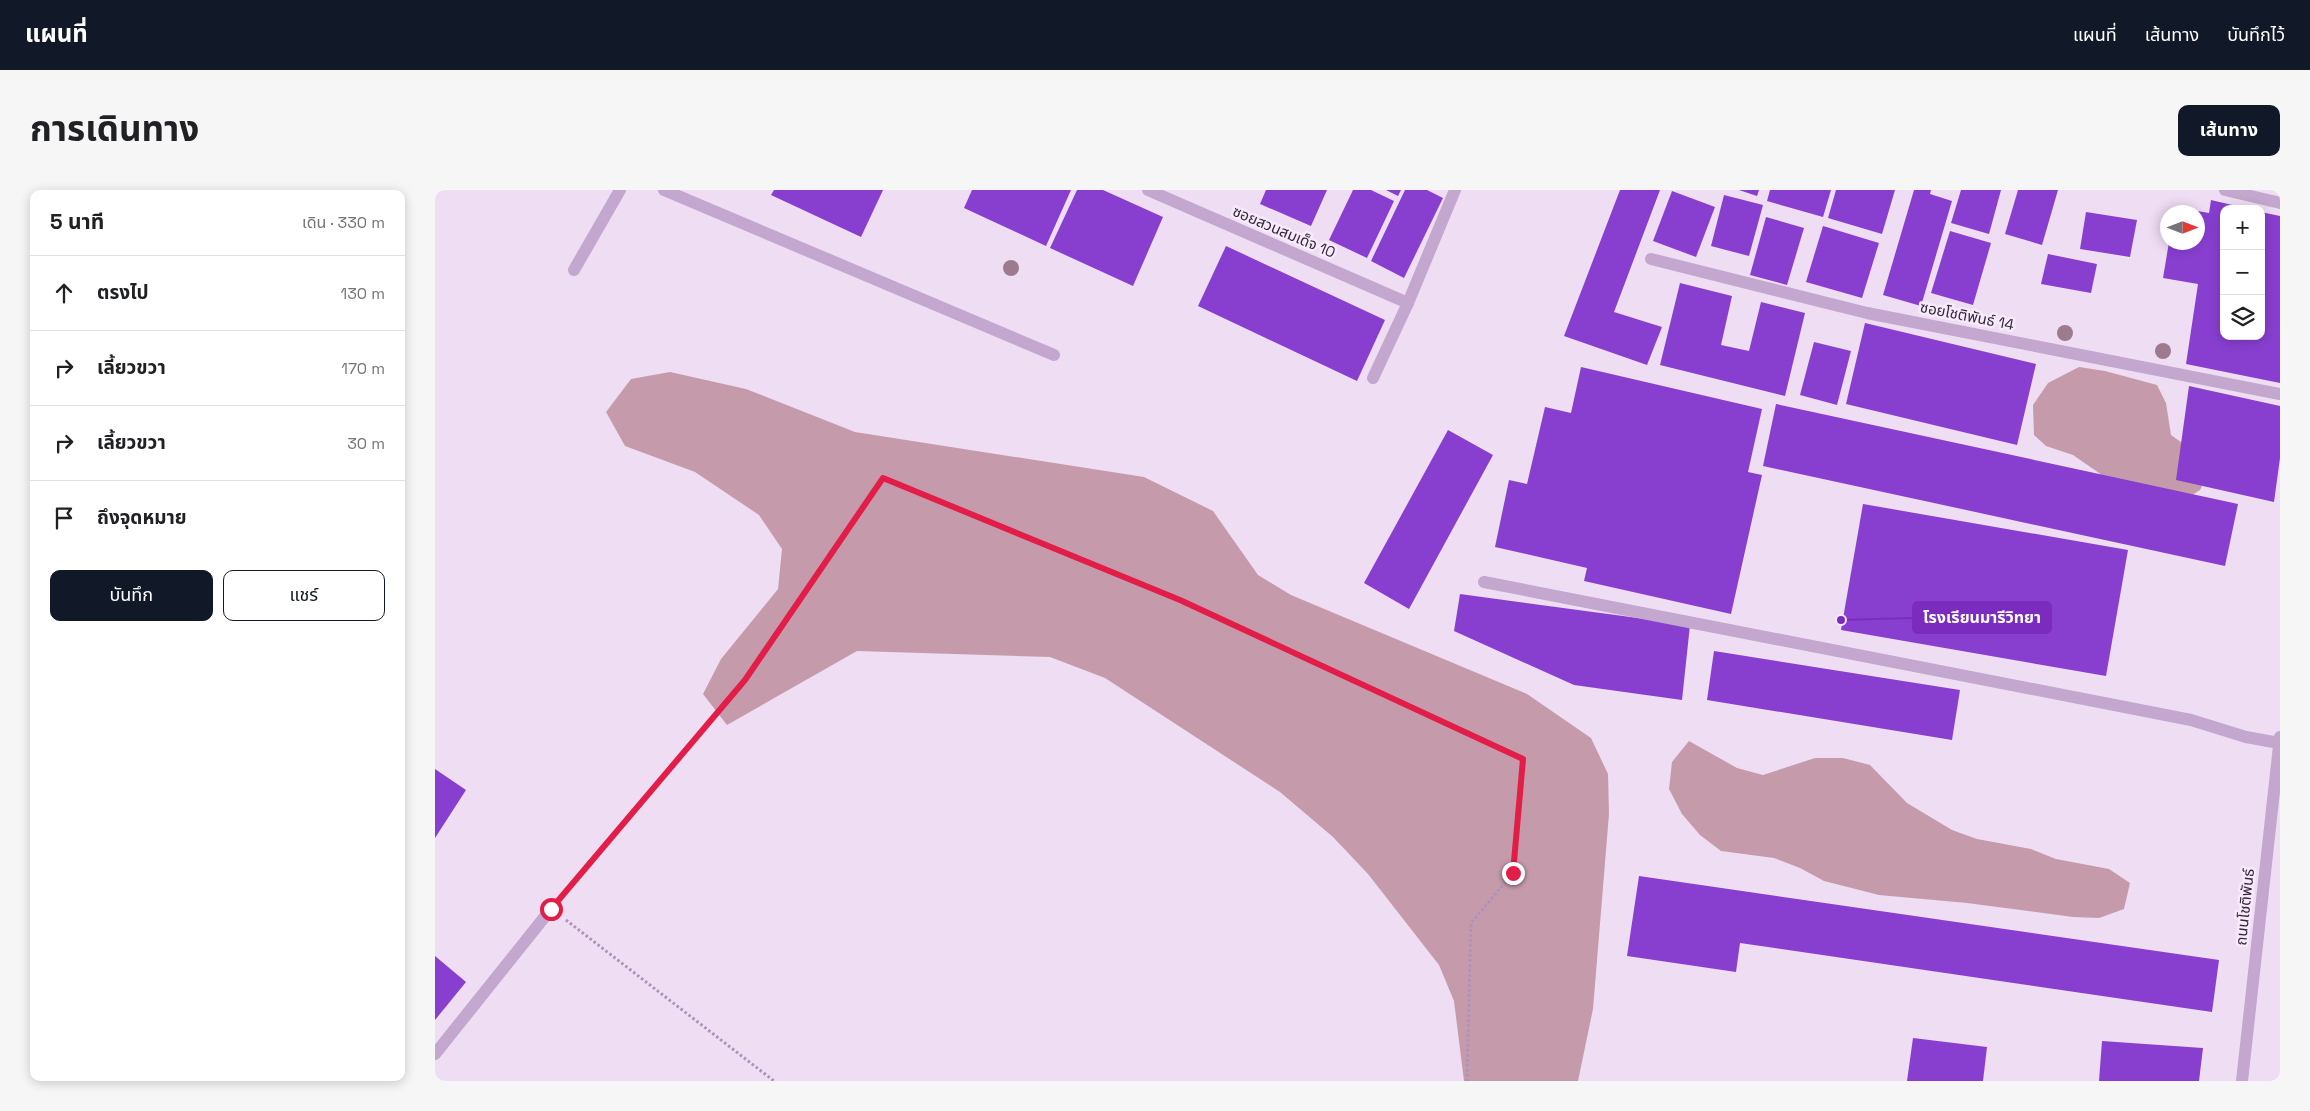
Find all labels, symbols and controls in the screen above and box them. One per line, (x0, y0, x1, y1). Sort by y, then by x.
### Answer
text: แผนที่ (25, 18, 88, 49)
text: แผนที่ (2073, 23, 2117, 46)
text: เส้นทาง (2145, 23, 2199, 46)
text: บันทึกไว้ (2227, 23, 2285, 46)
button: เส้นทาง (2178, 105, 2280, 156)
text: การเดินทาง (30, 107, 199, 151)
street label: ซอยสวนสมเด็จ 10 (1230, 201, 1339, 262)
north arrow (2160, 205, 2205, 250)
map controls (2220, 205, 2265, 340)
button: + (2220, 205, 2265, 250)
text: 5 นาที (50, 208, 104, 235)
text: เดิน · 330 m (302, 212, 385, 233)
button: − (2220, 250, 2265, 295)
icon: ahead (50, 279, 78, 307)
text: ตรงไป (97, 280, 149, 305)
text: 130 m (341, 283, 385, 304)
button: layers (2220, 295, 2265, 340)
street label: ซอยโชติพันธ์ 14 (1918, 297, 2016, 334)
icon: right (50, 354, 78, 382)
text: เลี้ยวขวา (97, 355, 166, 380)
text: 170 m (341, 358, 385, 379)
icon: right (50, 429, 78, 457)
text: เลี้ยวขวา (97, 430, 166, 455)
text: 30 m (347, 433, 385, 454)
icon: arrive (50, 504, 78, 532)
text: ถึงจุดหมาย (97, 505, 187, 530)
button: บันทึก (50, 570, 213, 621)
button: แชร์ (223, 570, 385, 621)
callout: โรงเรียนมารีวิทยา (1913, 602, 2051, 633)
text: โรงเรียนมารีวิทยา (1923, 607, 2041, 628)
route end (1502, 862, 1525, 885)
street label: ถนนโชติพันธ์ (2231, 867, 2258, 946)
route start (540, 898, 563, 921)

